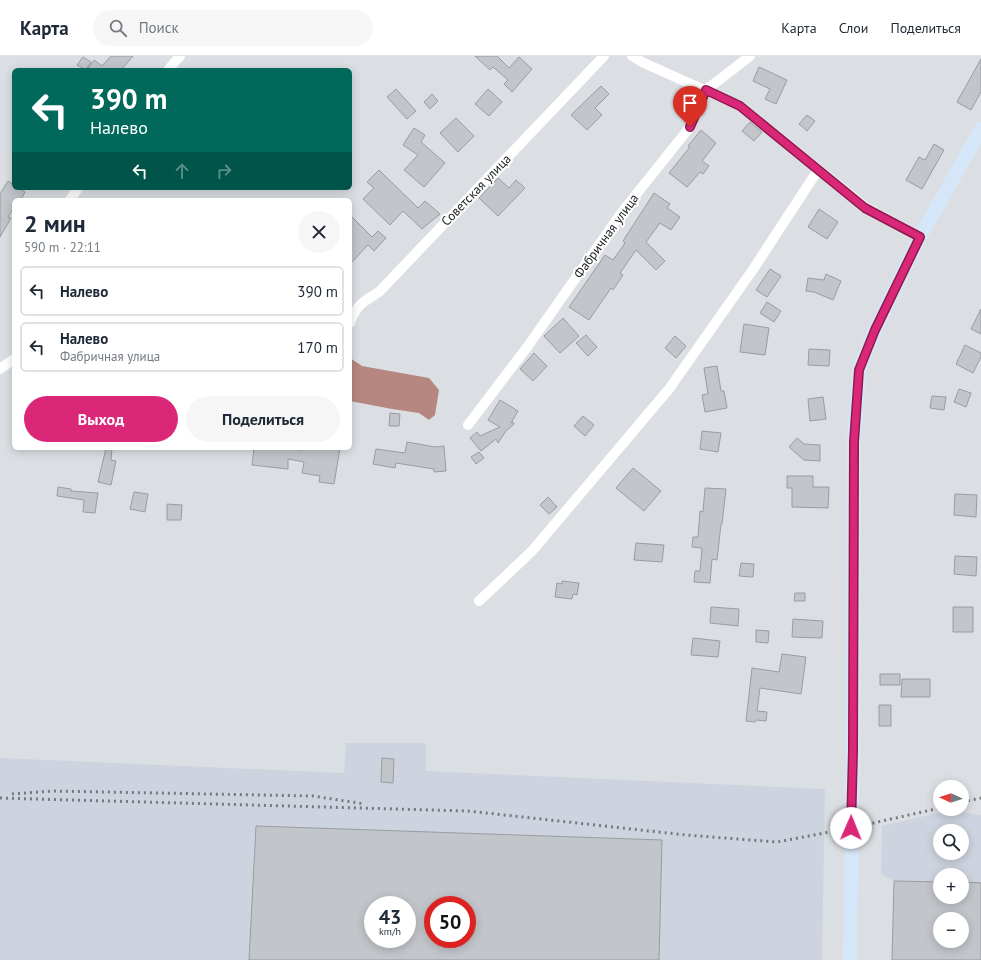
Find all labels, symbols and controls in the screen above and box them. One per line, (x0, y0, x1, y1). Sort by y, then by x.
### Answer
search box (93, 10, 373, 46)
text: Карта (20, 16, 69, 40)
icon: search (107, 17, 129, 39)
text: Поиск (139, 18, 179, 37)
text: Карта (781, 19, 817, 37)
text: Слои (839, 19, 868, 37)
text: Поделиться (890, 19, 961, 37)
text: 390 m (90, 80, 167, 117)
icon: left (24, 84, 76, 136)
pin (673, 86, 707, 127)
icon: arrive (679, 92, 701, 114)
text: Налево (90, 116, 148, 139)
street label: Советская улица (437, 151, 515, 229)
icon: left (129, 160, 151, 182)
icon: ahead (171, 160, 193, 182)
icon: right (213, 160, 235, 182)
street label: Фабричная улица (570, 190, 642, 282)
text: 2 мин (24, 208, 86, 239)
button: close (298, 211, 340, 253)
text: 590 m · 22:11 (24, 239, 101, 256)
icon: left (26, 280, 48, 302)
text: Налево (60, 282, 108, 301)
text: 390 m (297, 282, 338, 301)
text: Налево (60, 329, 108, 348)
icon: left (26, 336, 48, 358)
text: 170 m (297, 338, 338, 357)
text: Фабричная улица (60, 348, 160, 365)
button: Выход (24, 396, 178, 442)
button: Поделиться (186, 396, 340, 442)
north arrow (933, 780, 969, 816)
map controls (933, 780, 969, 948)
position arrow (830, 807, 872, 849)
button: search (933, 824, 969, 860)
button: + (933, 868, 969, 904)
speed limit sign: 50 (424, 896, 476, 948)
text: 43 (379, 904, 401, 930)
button: − (933, 912, 969, 948)
text: km/h (379, 925, 401, 938)

